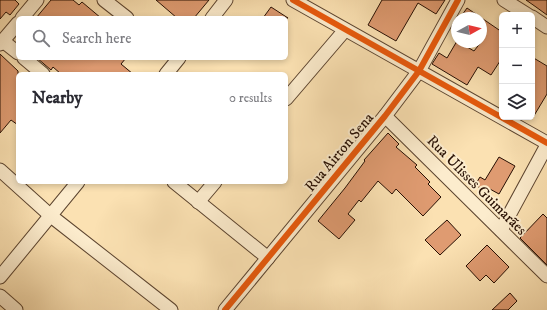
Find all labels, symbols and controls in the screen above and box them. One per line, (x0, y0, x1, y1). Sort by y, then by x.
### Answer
north arrow (451, 12, 487, 48)
map controls (499, 12, 535, 120)
button: + (499, 12, 535, 48)
search box (16, 16, 288, 60)
icon: search (30, 27, 52, 49)
text: Search here (62, 29, 131, 48)
button: − (499, 48, 535, 84)
button: layers (499, 84, 535, 120)
text: Nearby (32, 87, 82, 109)
text: 0 results (229, 90, 272, 106)
street label: Rua Airton Sena (301, 108, 378, 196)
street label: Rua Ulisses Guimarães (423, 131, 531, 239)

